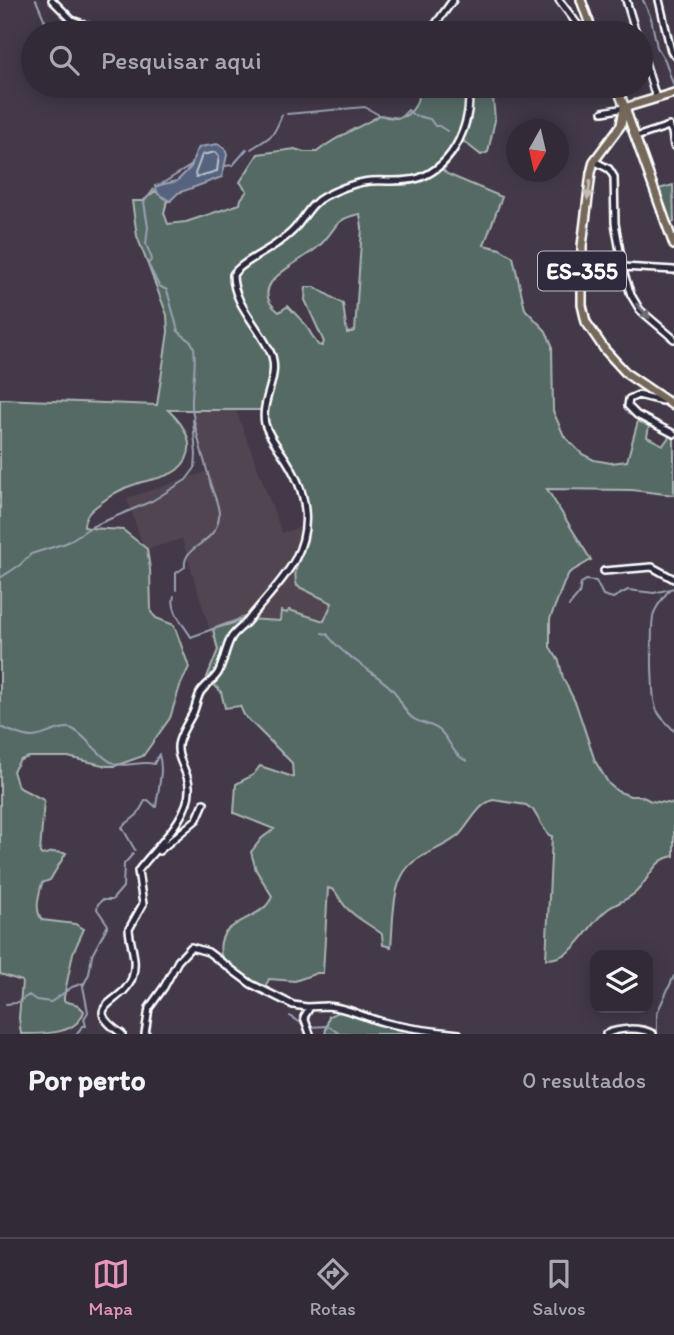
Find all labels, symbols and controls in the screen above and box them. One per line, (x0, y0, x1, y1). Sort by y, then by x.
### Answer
search box (21, 21, 653, 98)
icon: search (45, 41, 83, 79)
text: Pesquisar aqui (101, 44, 262, 76)
north arrow (506, 119, 569, 182)
one-way arrow (583, 179, 594, 201)
road number: ES-355 (538, 252, 626, 290)
one-way arrow (635, 302, 651, 320)
map controls (590, 950, 653, 1013)
button: layers (590, 950, 653, 1013)
text: Por perto (28, 1061, 146, 1098)
text: 0 resultados (522, 1066, 646, 1094)
tab: Mapa (88, 1255, 133, 1320)
tab: Rotas (310, 1255, 356, 1320)
tab: Salvos (533, 1255, 586, 1320)

